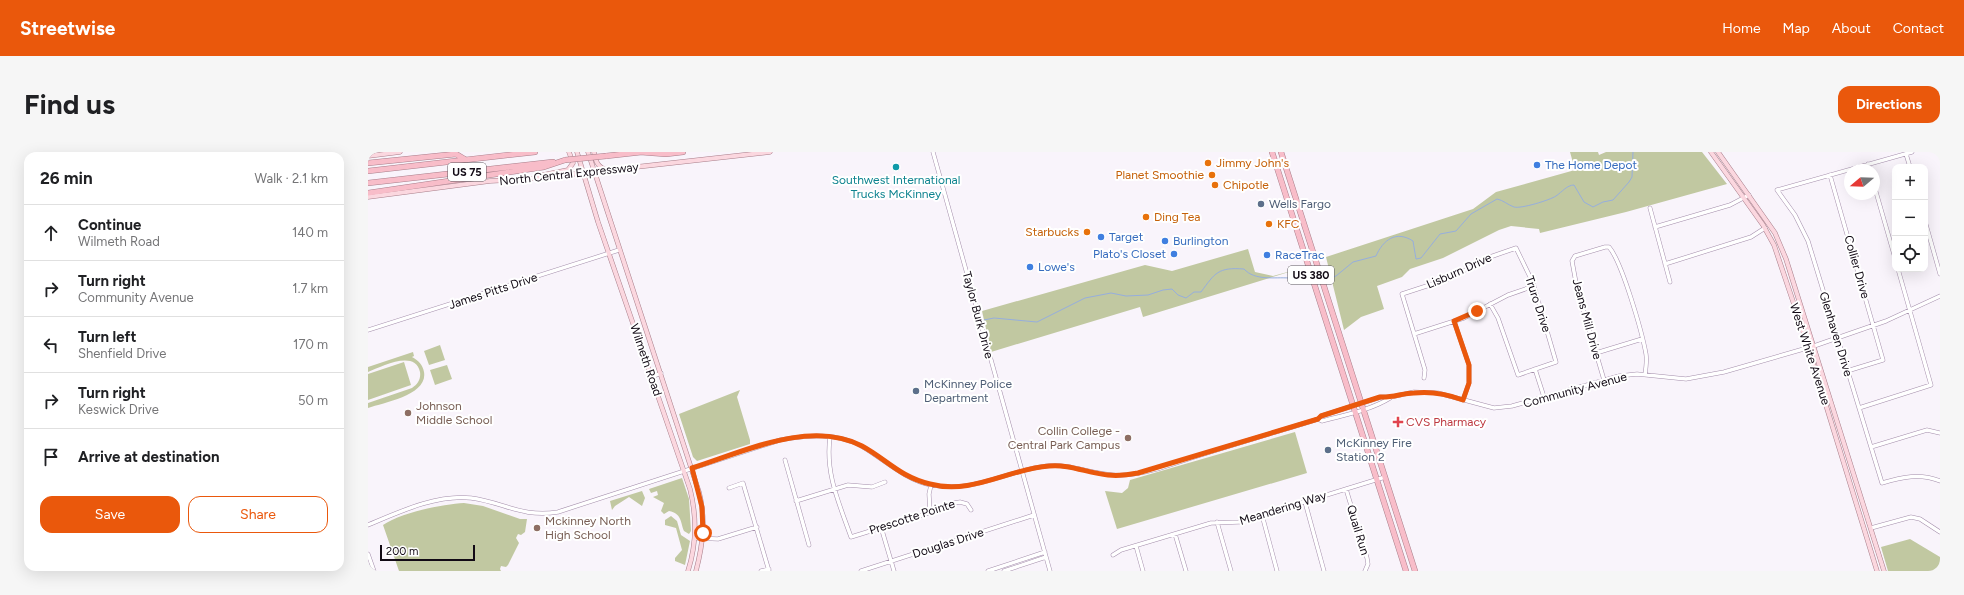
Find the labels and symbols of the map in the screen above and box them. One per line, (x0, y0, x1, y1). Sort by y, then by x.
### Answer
place label: Jimmy John's (1216, 156, 1290, 170)
marker: Jimmy John's (1203, 158, 1213, 168)
place label: The Home Depot (1545, 158, 1637, 172)
street label: North Central Expressway (499, 160, 640, 188)
marker: The Home Depot (1532, 160, 1542, 170)
marker: Southwest International Trucks McKinney (891, 162, 901, 172)
road number: US 75 (448, 163, 486, 181)
north arrow (1844, 164, 1880, 200)
place label: Planet Smoothie (1115, 168, 1204, 182)
marker: Planet Smoothie (1207, 170, 1217, 180)
place label: Southwest International Trucks McKinney (832, 173, 960, 201)
place label: Chipotle (1223, 178, 1269, 192)
marker: Chipotle (1210, 180, 1220, 190)
place label: Wells Fargo (1269, 197, 1331, 211)
marker: Wells Fargo (1256, 199, 1266, 209)
place label: Ding Tea (1154, 210, 1200, 224)
marker: Ding Tea (1141, 212, 1151, 222)
place label: KFC (1277, 217, 1300, 231)
marker: KFC (1264, 219, 1274, 229)
place label: Starbucks (1025, 225, 1079, 239)
marker: Starbucks (1082, 227, 1092, 237)
place label: Target (1109, 230, 1144, 244)
marker: Target (1096, 232, 1106, 242)
place label: Burlington (1173, 234, 1229, 248)
street label: Collier Drive (1841, 234, 1873, 301)
marker: Burlington (1160, 236, 1170, 246)
place label: Plato's Closet (1093, 247, 1166, 261)
place label: RaceTrac (1275, 248, 1325, 262)
marker: Plato's Closet (1169, 249, 1179, 259)
marker: RaceTrac (1262, 250, 1272, 260)
street label: Lisburn Drive (1424, 250, 1494, 292)
place label: Lowe's (1038, 260, 1075, 274)
marker: Lowe's (1025, 262, 1035, 272)
road number: US 380 (1288, 266, 1334, 284)
street label: James Pitts Drive (447, 270, 540, 312)
street label: Taylor Burk Drive (960, 270, 996, 360)
street label: Truro Drive (1522, 274, 1554, 334)
street label: Jeans Mill Drive (1569, 277, 1605, 361)
street label: Glenhaven Drive (1816, 290, 1856, 378)
street label: West White Avenue (1787, 301, 1833, 407)
route end (1468, 302, 1486, 320)
street label: Wilmeth Road (627, 322, 665, 398)
street label: Community Avenue (1522, 369, 1629, 411)
place label: McKinney Police Department (924, 377, 1013, 405)
marker: McKinney Police Department (911, 386, 921, 396)
place label: Johnson Middle School (416, 399, 492, 427)
marker: Johnson Middle School (403, 408, 413, 418)
place label: CVS Pharmacy (1406, 415, 1487, 429)
marker: CVS Pharmacy (1393, 417, 1403, 427)
place label: Collin College - Central Park Campus (1008, 424, 1120, 452)
marker: Collin College - Central Park Campus (1123, 433, 1133, 443)
place label: McKinney Fire Station 2 (1336, 436, 1412, 464)
marker: McKinney Fire Station 2 (1323, 445, 1333, 455)
street label: Meandering Way (1238, 488, 1329, 528)
street label: Prescotte Pointe (867, 496, 957, 537)
street label: Quail Run (1344, 503, 1372, 557)
place label: Mckinney North High School (545, 514, 631, 542)
marker: Mckinney North High School (532, 523, 542, 533)
route start (694, 524, 712, 542)
street label: Douglas Drive (911, 525, 986, 561)
scale bar (380, 543, 475, 562)

